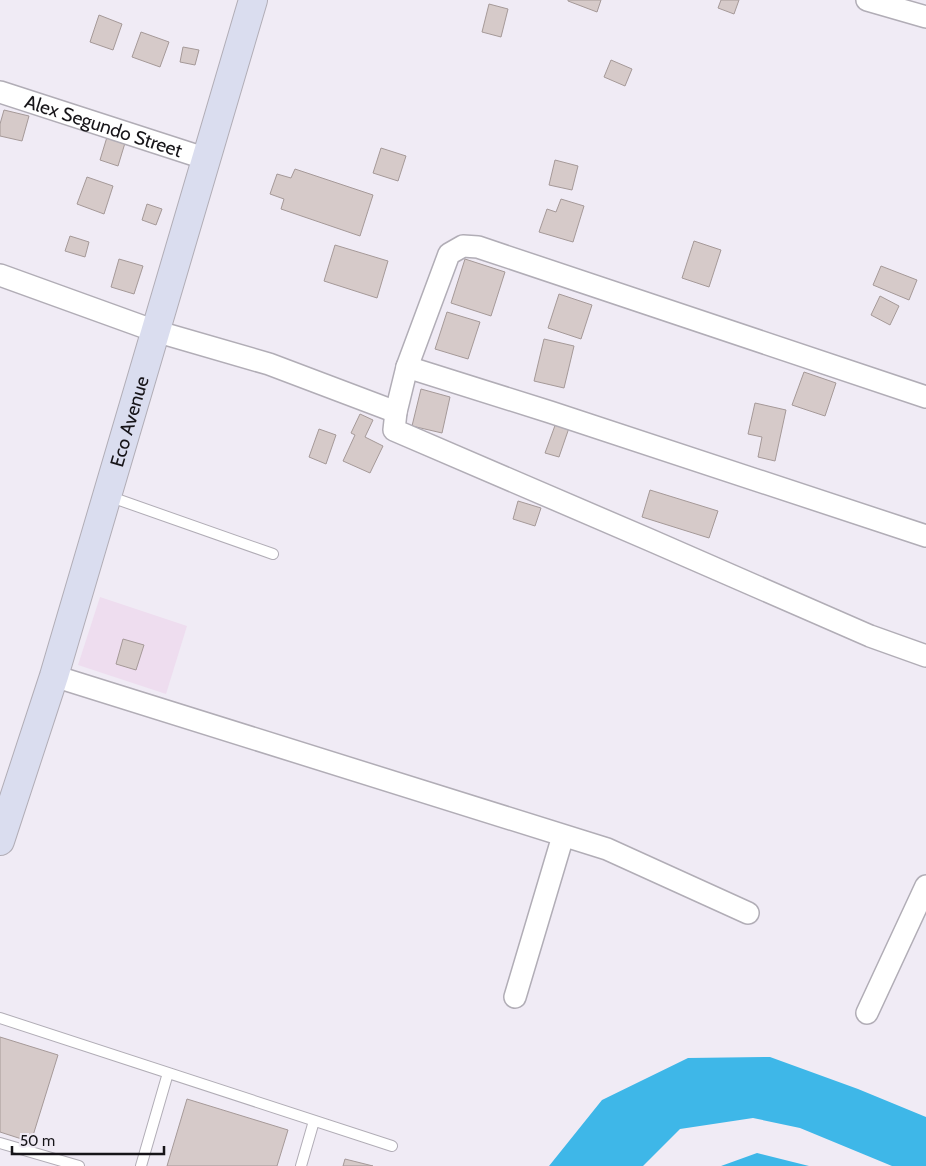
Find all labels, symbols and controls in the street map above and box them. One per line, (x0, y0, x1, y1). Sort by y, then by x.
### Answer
street label: Alex Segundo Street (22, 90, 186, 162)
street label: Eco Avenue (105, 373, 154, 470)
scale bar (12, 1124, 165, 1156)
text: 50 m (20, 1132, 55, 1150)

